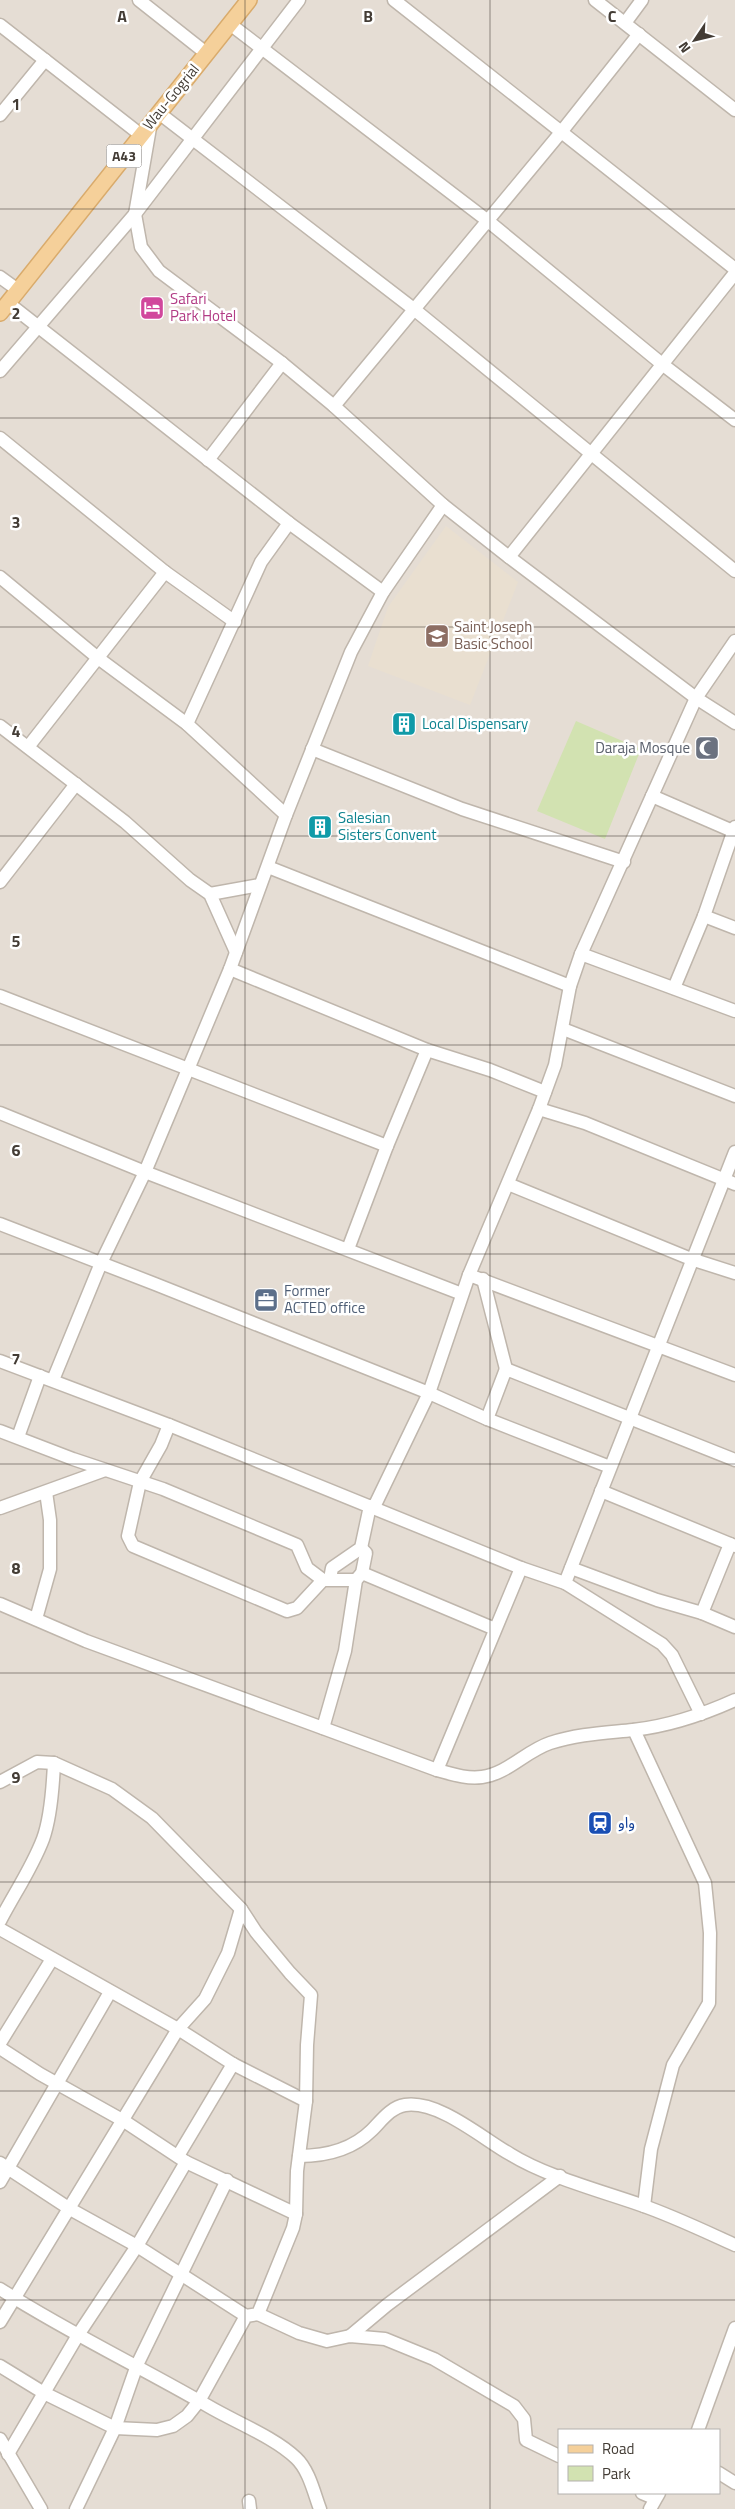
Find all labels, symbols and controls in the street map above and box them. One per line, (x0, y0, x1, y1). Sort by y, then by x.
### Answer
text: A (117, 4, 127, 28)
text: B (363, 4, 373, 28)
text: C (608, 4, 617, 28)
north arrow (670, 15, 720, 65)
text: N (673, 38, 695, 58)
street label: Wau-Gogrial (137, 59, 205, 135)
text: 1 (12, 92, 20, 116)
road number: A43 (106, 144, 142, 168)
place label: Safari Park Hotel (170, 287, 236, 327)
hotel icon: Safari Park Hotel (139, 295, 165, 321)
text: 2 (12, 301, 20, 325)
text: 3 (12, 510, 20, 534)
place label: Saint Joseph Basic School (454, 615, 533, 655)
school or university icon: Saint Joseph Basic School (424, 623, 450, 649)
building icon: Local Dispensary (391, 711, 417, 737)
place label: Local Dispensary (422, 712, 528, 735)
text: 4 (12, 719, 21, 743)
mosque icon: Daraja Mosque (694, 735, 720, 761)
place label: Daraja Mosque (595, 736, 690, 759)
place label: Salesian Sisters Convent (338, 806, 437, 846)
building icon: Salesian Sisters Convent (307, 814, 333, 840)
text: 5 (12, 929, 21, 953)
text: 6 (12, 1138, 21, 1162)
place label: Former ACTED office (284, 1279, 365, 1319)
office icon: Former ACTED office (253, 1287, 279, 1313)
text: 7 (12, 1347, 20, 1371)
text: 8 (12, 1556, 21, 1580)
text: 9 (12, 1765, 21, 1789)
station icon: واو (587, 1810, 613, 1836)
place label: واو (618, 1811, 635, 1834)
legend (558, 2429, 720, 2494)
text: Road (602, 2437, 634, 2460)
text: Park (602, 2462, 631, 2485)

